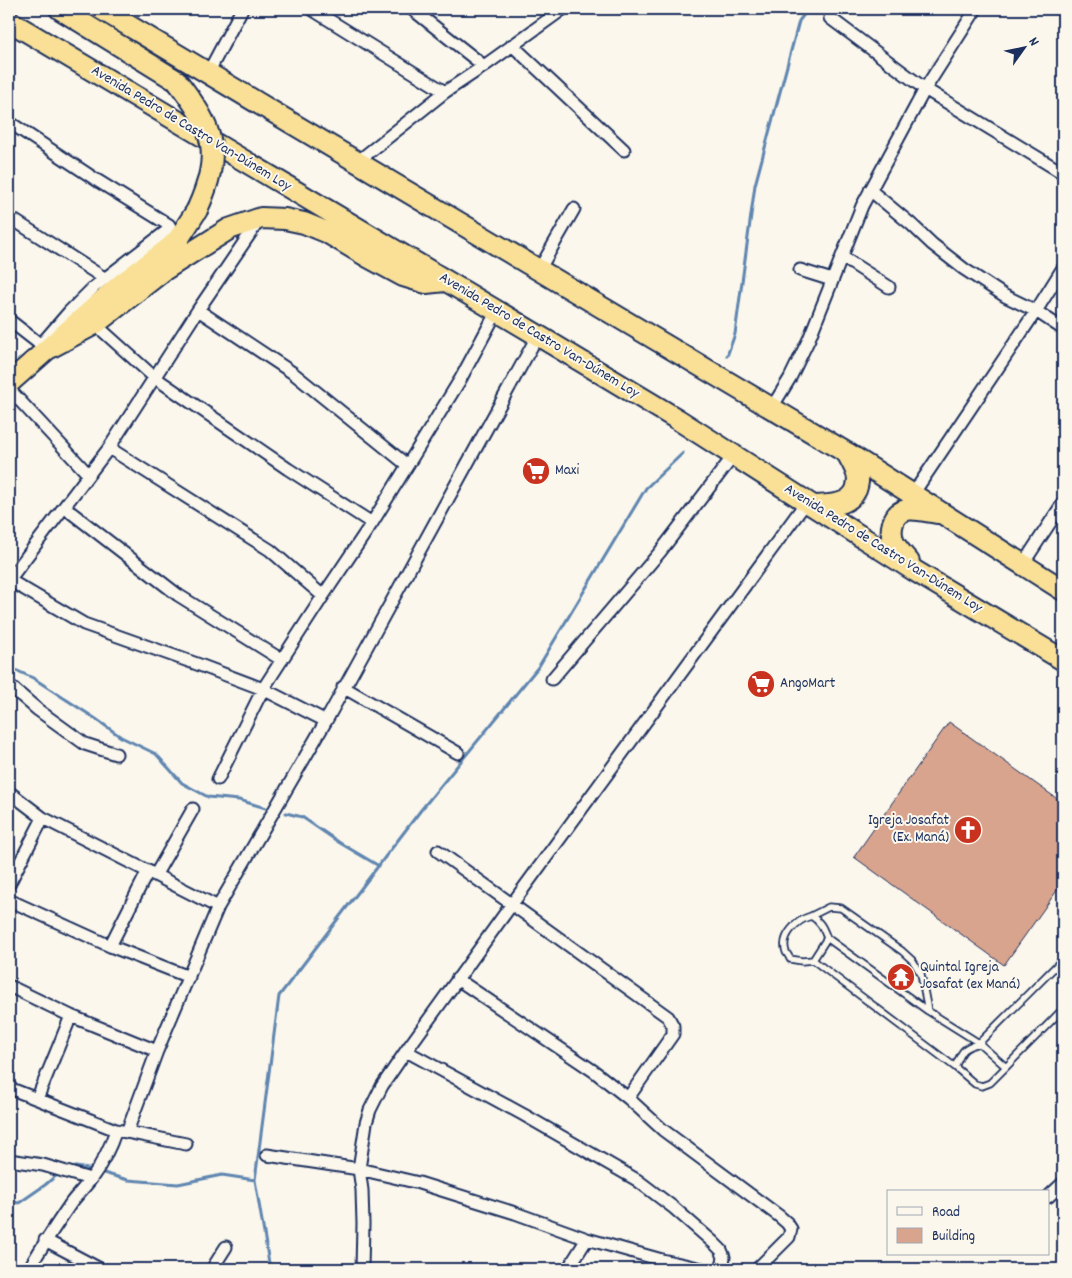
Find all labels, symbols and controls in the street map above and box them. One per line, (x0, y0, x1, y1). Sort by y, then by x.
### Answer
north arrow (1000, 22, 1050, 72)
text: N (1023, 34, 1044, 50)
street label: Avenida Pedro de Castro Van-Dúnem Loy (87, 60, 296, 198)
street label: Avenida Pedro de Castro Van-Dúnem Loy (435, 267, 644, 405)
supermarket icon: Maxi (521, 456, 551, 486)
place label: Maxi (555, 460, 579, 482)
street label: Avenida Pedro de Castro Van-Dúnem Loy (780, 479, 987, 620)
supermarket icon: AngoMart (746, 669, 776, 699)
place label: AngoMart (780, 673, 836, 695)
place label: Igreja Josafat (Ex. Maná) (868, 810, 949, 849)
church icon: Igreja Josafat (Ex. Maná) (953, 815, 983, 845)
place label: Quintal Igreja Josafat (ex Maná) (920, 957, 1020, 996)
temple icon: Quintal Igreja Josafat (ex Maná) (886, 962, 916, 992)
legend (887, 1190, 1050, 1256)
text: Road (932, 1202, 960, 1224)
text: Building (932, 1226, 975, 1248)

